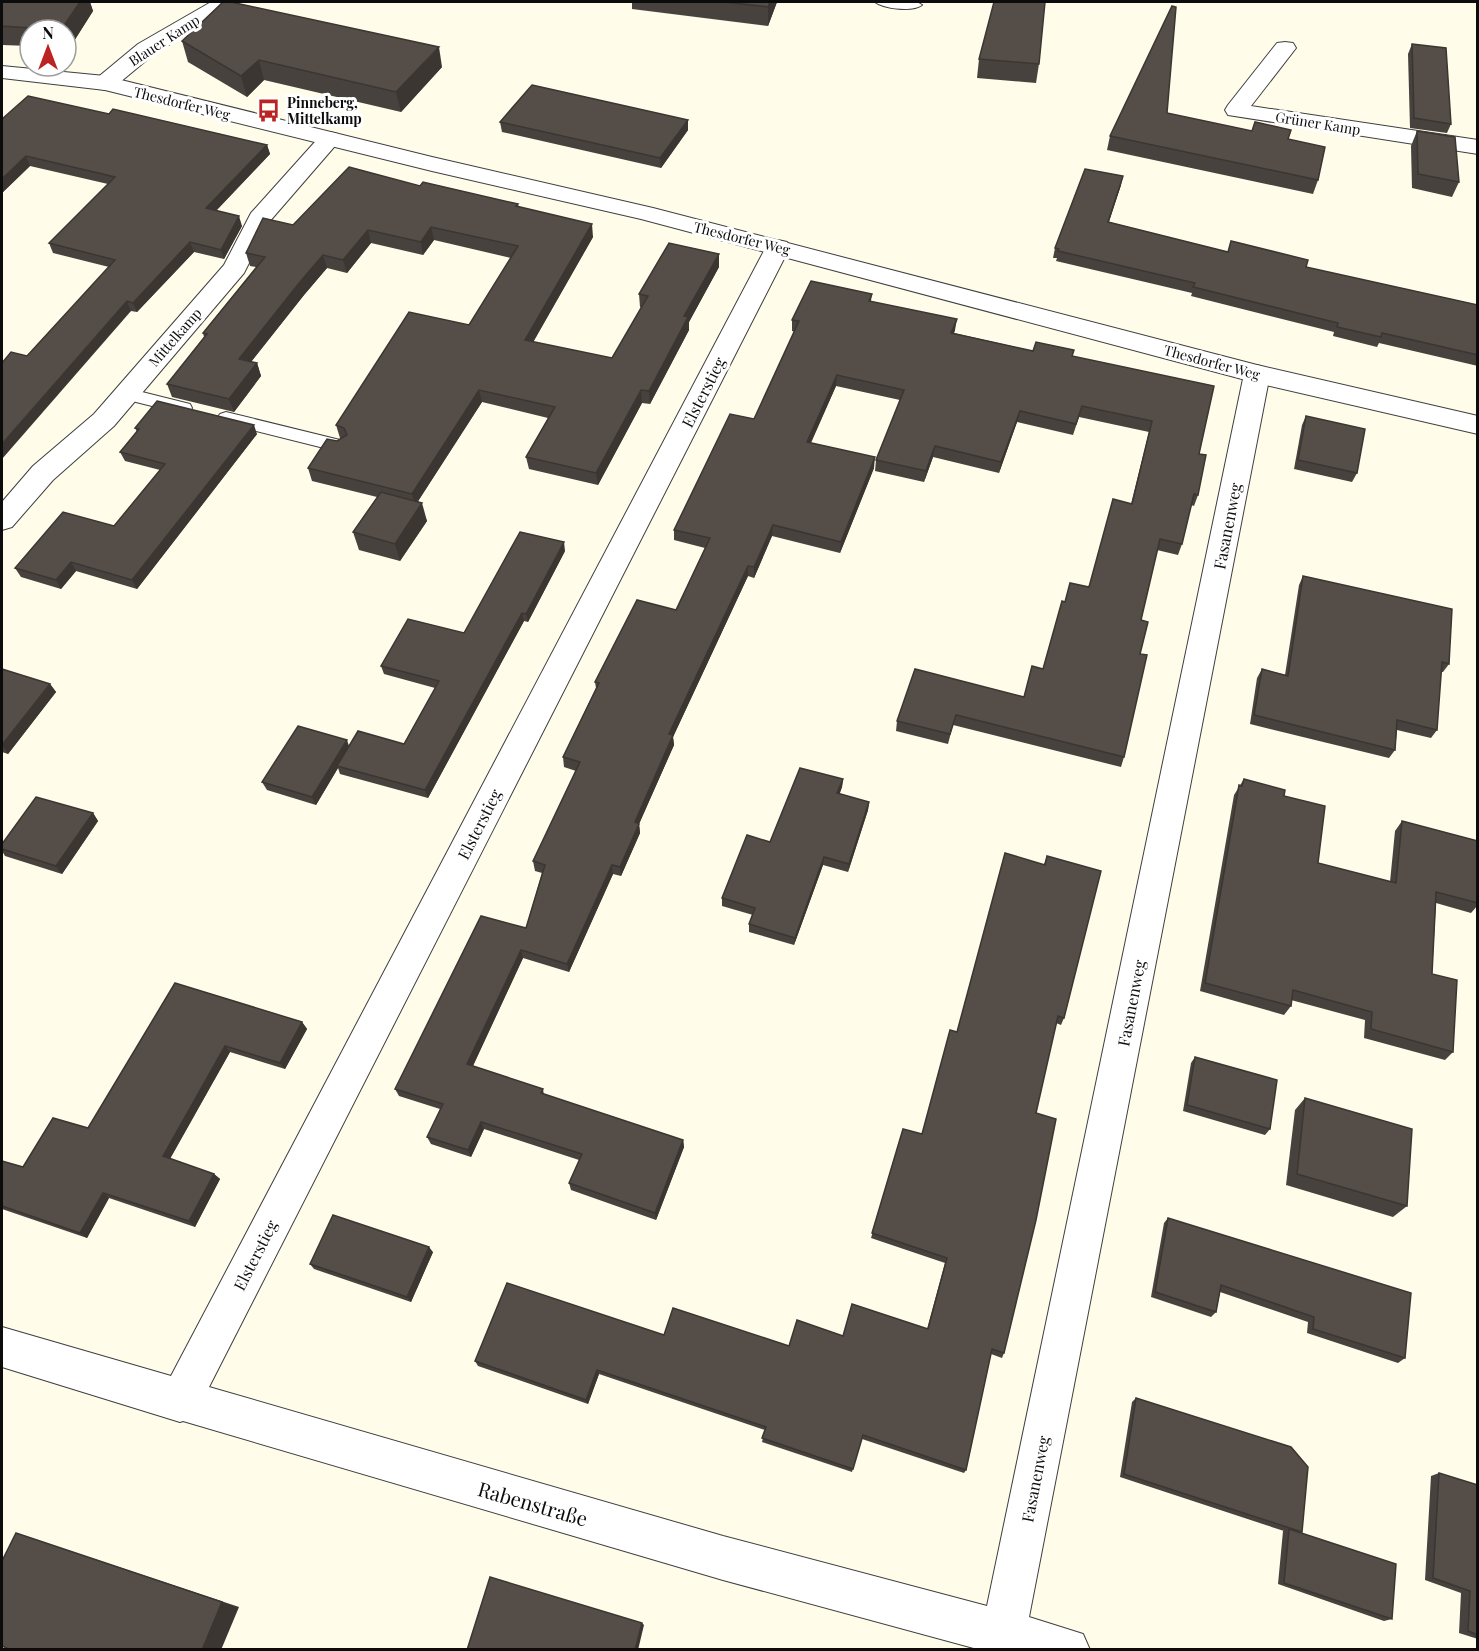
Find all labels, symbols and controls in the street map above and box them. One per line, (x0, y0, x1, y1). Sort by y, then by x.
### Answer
street label: Blauer Kamp (125, 10, 203, 70)
north arrow (18, 18, 78, 78)
text: N (42, 22, 54, 43)
street label: Thesdorfer Weg (132, 82, 233, 124)
place label: Pinneberg, Mittelkamp (287, 93, 362, 128)
bus stop icon: Pinneberg, Mittelkamp (256, 97, 282, 123)
street label: Grüner Kamp (1274, 107, 1362, 139)
street label: Thesdorfer Weg (692, 217, 793, 259)
street label: Mittelkamp (144, 304, 206, 370)
street label: Thesdorfer Weg (1162, 340, 1263, 384)
street label: Elsterstieg (676, 353, 730, 431)
street label: Fasanenweg (1208, 480, 1246, 571)
street label: Elsterstieg (452, 785, 506, 863)
street label: Fasanenweg (1112, 957, 1150, 1048)
street label: Elsterstieg (228, 1216, 282, 1294)
street label: Fasanenweg (1016, 1433, 1054, 1524)
street label: Rabenstraße (475, 1474, 591, 1532)

